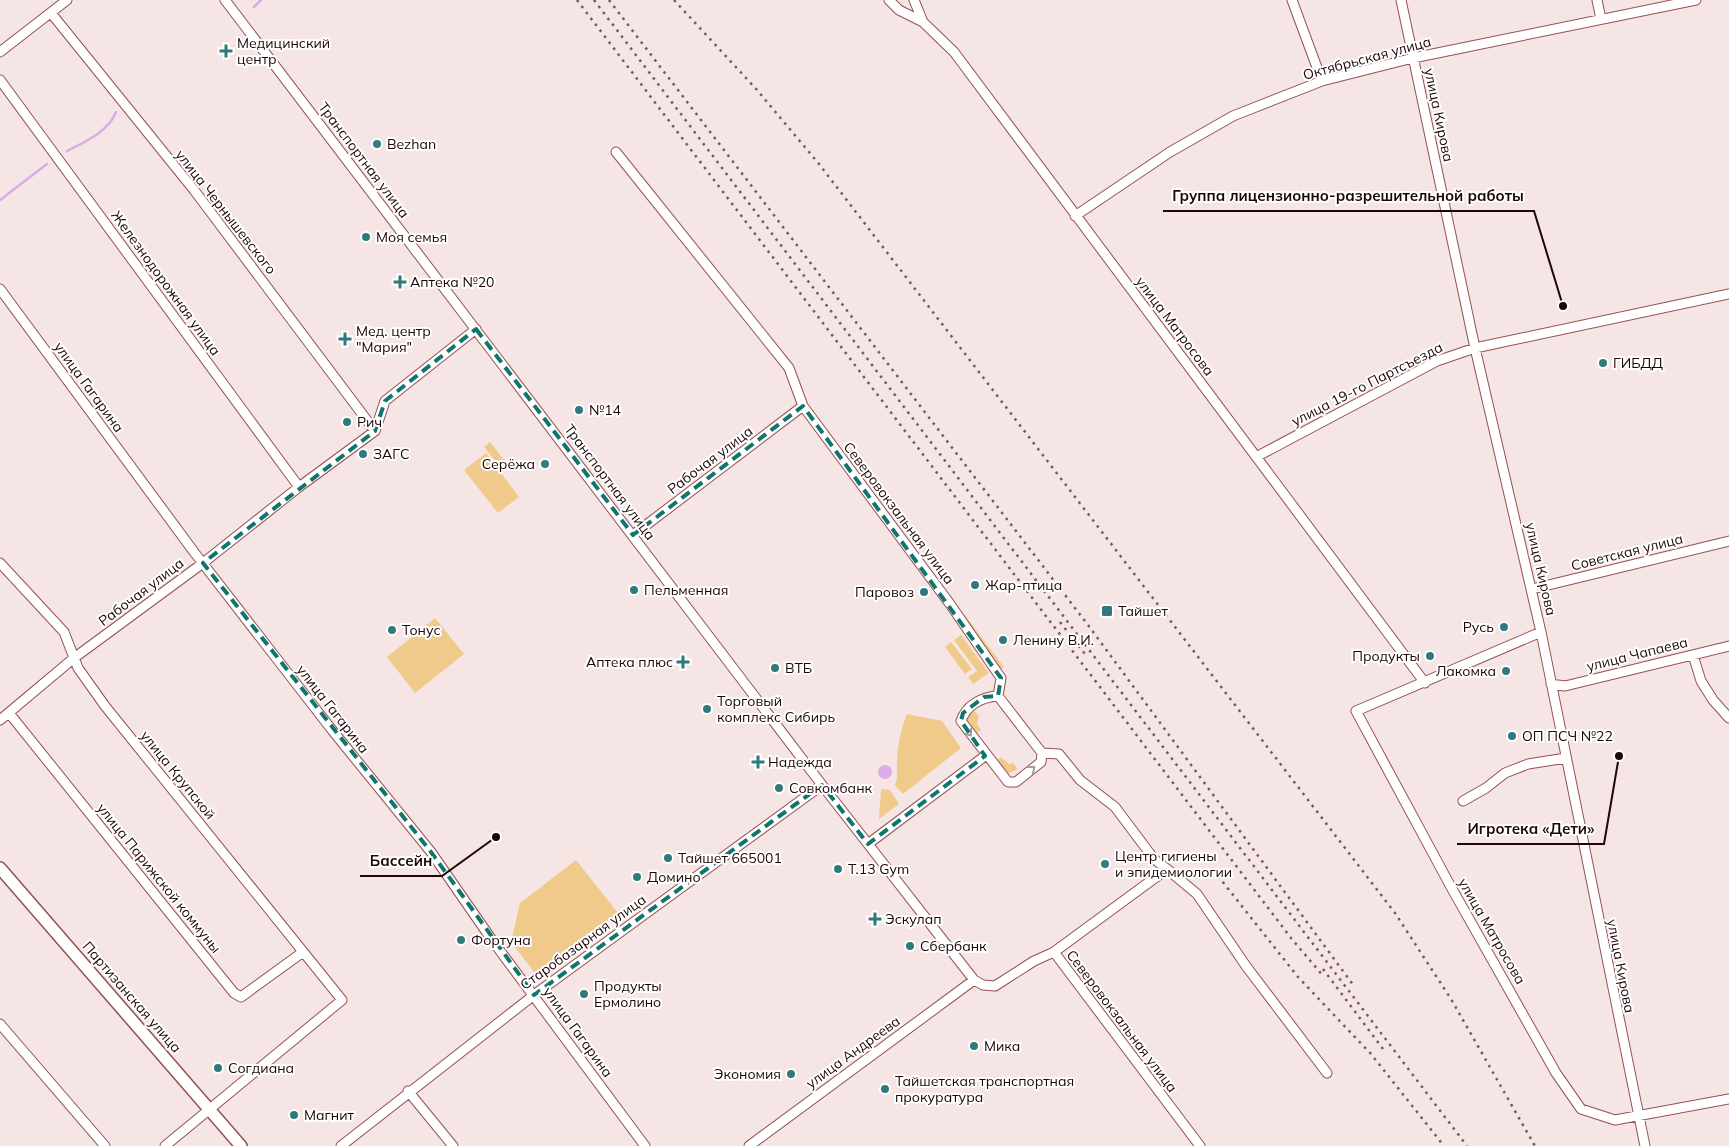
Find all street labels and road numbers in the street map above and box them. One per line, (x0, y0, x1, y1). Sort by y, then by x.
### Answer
street label: Октябрьская улица (1301, 32, 1433, 84)
street label: улица Кирова (1420, 67, 1458, 163)
street label: Транспортная улица (315, 99, 413, 221)
street label: улица Чернышевского (172, 146, 280, 278)
street label: Железнодорожная улица (107, 207, 225, 359)
street label: улица Матросова (1132, 273, 1218, 379)
street label: улица Гагарина (50, 338, 128, 436)
street label: улица 19-го Партсъезда (1288, 338, 1446, 430)
street label: Транспортная улица (561, 421, 659, 543)
street label: Рабочая улица (664, 422, 756, 498)
street label: Северовокзальная улица (840, 438, 958, 588)
street label: улица Кирова (1522, 521, 1560, 617)
street label: Советская улица (1569, 529, 1685, 575)
street label: Рабочая улица (95, 554, 187, 630)
street label: улица Чапаева (1585, 633, 1689, 675)
street label: улица Гагарина (293, 661, 373, 757)
street label: улица Крупской (137, 727, 219, 823)
street label: улица Парижской коммуны (93, 799, 225, 957)
street label: улица Матросова (1454, 875, 1530, 987)
street label: Старобазарная улица (517, 890, 649, 994)
street label: улица Кирова (1603, 918, 1639, 1014)
street label: Партизанская улица (79, 938, 185, 1056)
street label: Северовокзальная улица (1063, 946, 1181, 1096)
street label: улица Гагарина (539, 983, 617, 1081)
street label: улица Андреева (802, 1012, 904, 1092)

